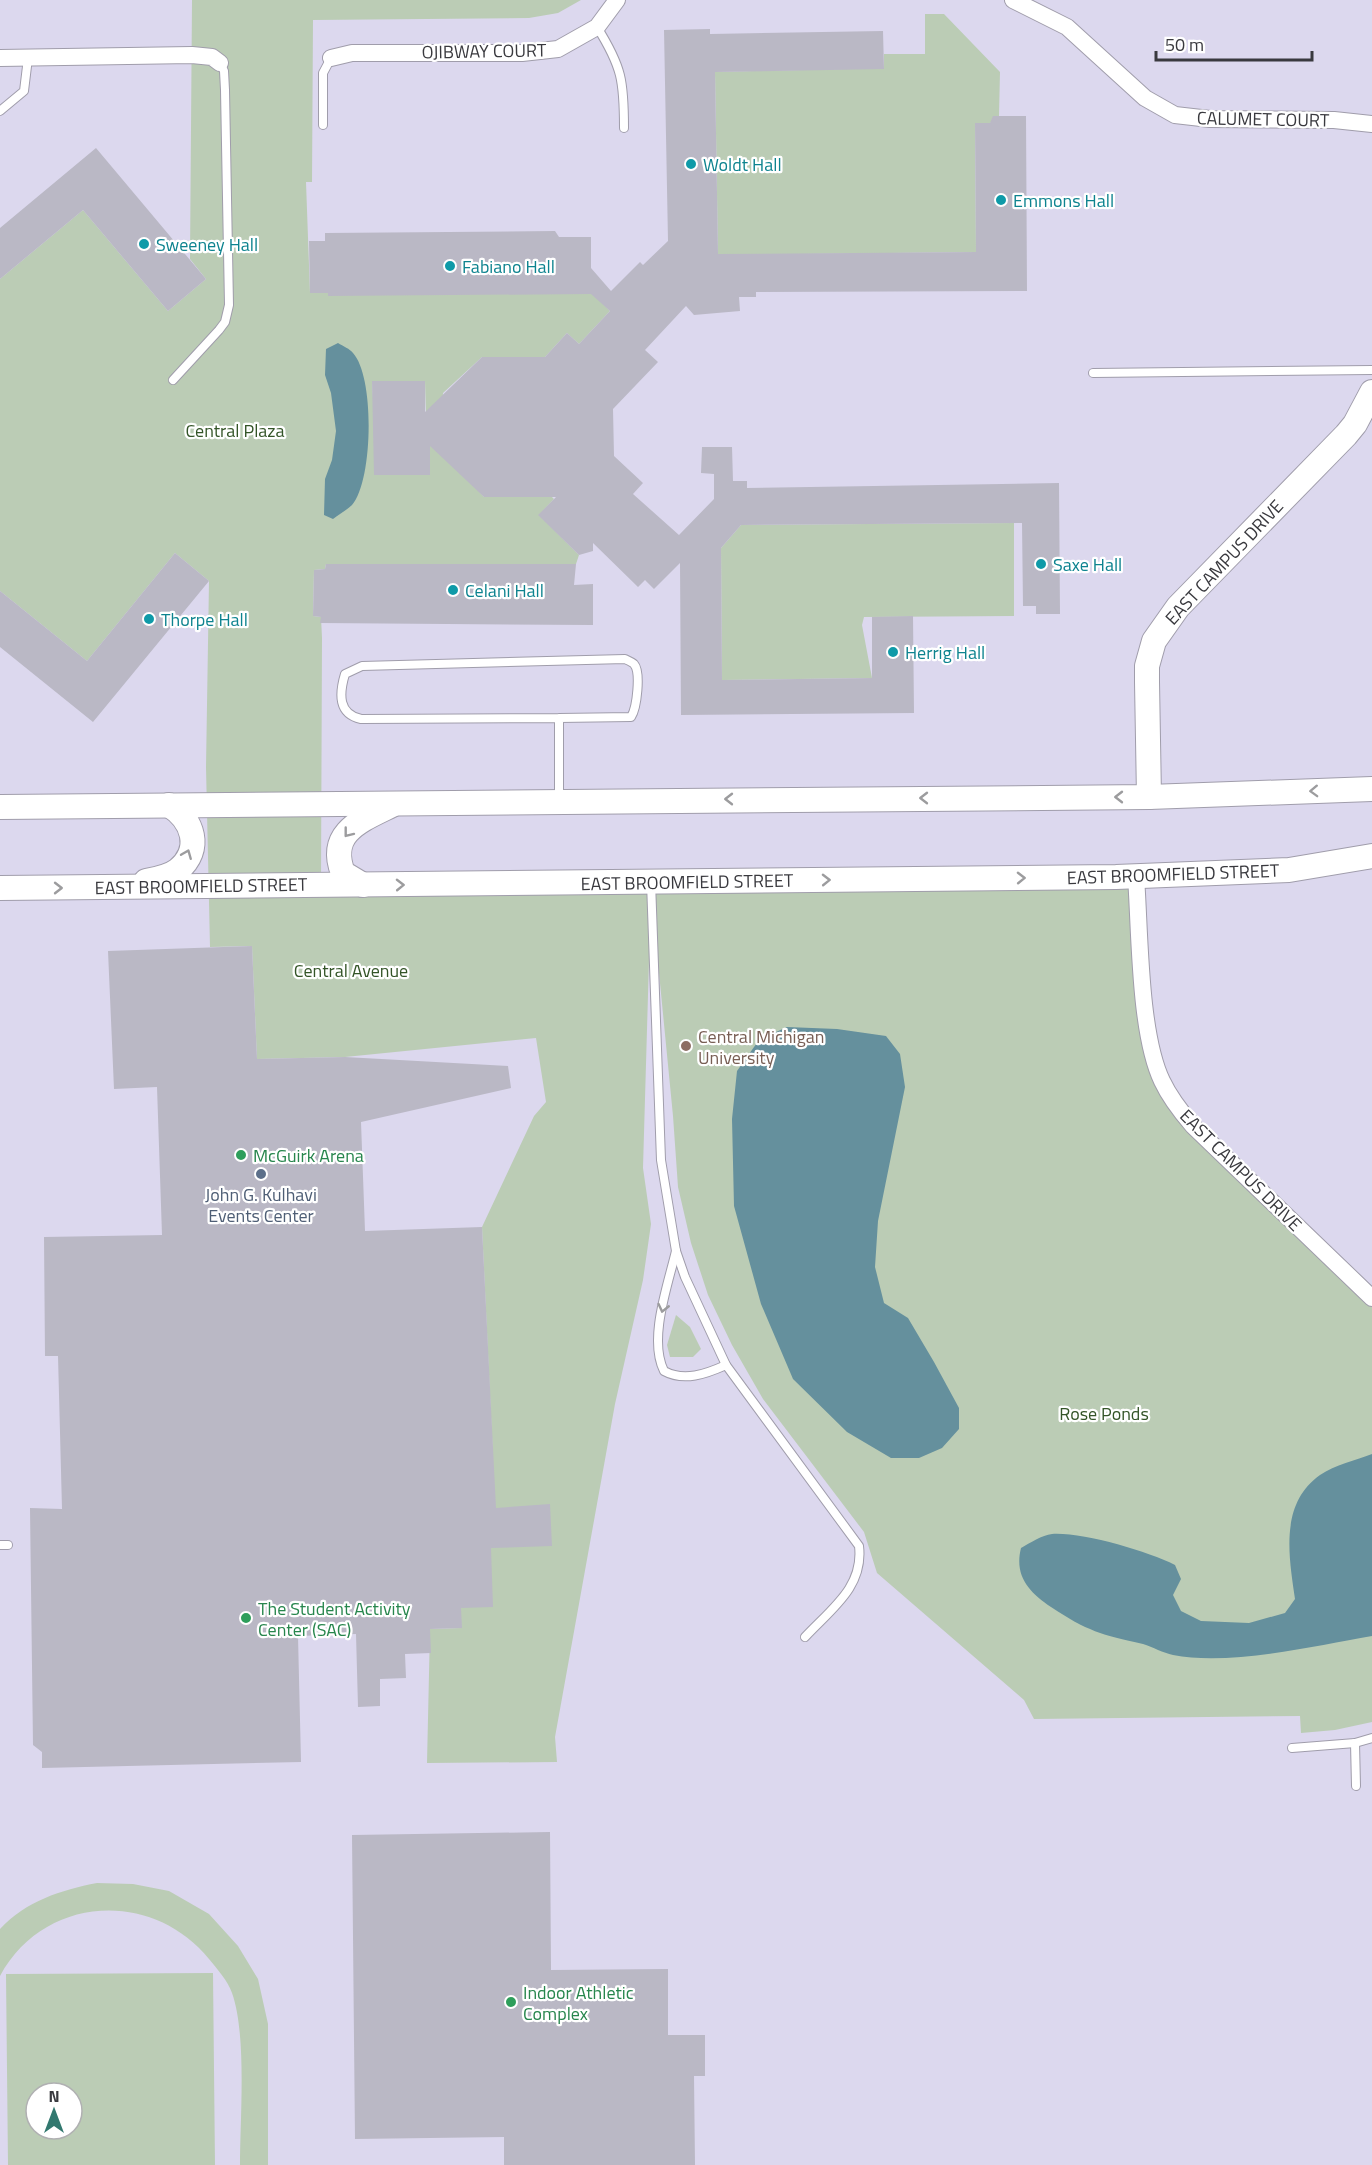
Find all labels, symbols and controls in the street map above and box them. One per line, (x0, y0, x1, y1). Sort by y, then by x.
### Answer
scale bar (1156, 24, 1312, 62)
text: 50 m (1165, 31, 1204, 58)
street label: OJIBWAY COURT (421, 36, 547, 66)
street label: CALUMET COURT (1197, 104, 1330, 134)
place label: Woldt Hall (703, 151, 782, 178)
marker: Woldt Hall (684, 157, 698, 171)
place label: Emmons Hall (1013, 187, 1114, 214)
marker: Emmons Hall (994, 193, 1008, 207)
place label: Sweeney Hall (156, 231, 258, 258)
marker: Sweeney Hall (137, 237, 151, 251)
place label: Fabiano Hall (462, 253, 555, 280)
marker: Fabiano Hall (443, 259, 457, 273)
park label: Central Plaza (185, 417, 285, 444)
street label: EAST CAMPUS DRIVE (1159, 493, 1289, 631)
place label: Saxe Hall (1053, 551, 1122, 578)
marker: Saxe Hall (1034, 557, 1048, 571)
place label: Celani Hall (465, 577, 544, 604)
marker: Celani Hall (446, 583, 460, 597)
place label: Thorpe Hall (161, 606, 248, 633)
marker: Thorpe Hall (142, 612, 156, 626)
place label: Herrig Hall (905, 639, 985, 666)
marker: Herrig Hall (886, 645, 900, 659)
one-way arrow (1309, 784, 1318, 797)
one-way arrow (1114, 791, 1123, 803)
one-way arrow (919, 792, 928, 804)
one-way arrow (724, 793, 733, 806)
one-way arrow (345, 826, 356, 837)
one-way arrow (180, 849, 192, 860)
street label: EAST BROOMFIELD STREET (1066, 857, 1280, 891)
street label: EAST BROOMFIELD STREET (581, 867, 794, 897)
street label: EAST BROOMFIELD STREET (95, 871, 308, 901)
one-way arrow (1017, 872, 1026, 884)
one-way arrow (822, 874, 831, 886)
one-way arrow (396, 879, 405, 891)
one-way arrow (54, 882, 63, 894)
park label: Central Avenue (294, 957, 408, 984)
place label: Central Michigan University (698, 1023, 824, 1071)
marker: Central Michigan University (679, 1039, 693, 1053)
street label: EAST CAMPUS DRIVE (1174, 1103, 1308, 1237)
place label: McGuirk Arena (253, 1142, 364, 1169)
marker: McGuirk Arena (234, 1148, 248, 1162)
marker: John G. Kulhavi Events Center (254, 1167, 268, 1181)
place label: John G. Kulhavi Events Center (205, 1181, 317, 1229)
one-way arrow (658, 1303, 671, 1313)
park label: Rose Ponds (1059, 1400, 1149, 1427)
place label: The Student Activity Center (SAC) (258, 1595, 411, 1643)
marker: The Student Activity Center (SAC) (239, 1611, 253, 1625)
place label: Indoor Athletic Complex (523, 1979, 634, 2027)
marker: Indoor Athletic Complex (504, 1995, 518, 2009)
north arrow (24, 2081, 84, 2141)
text: N (48, 2084, 60, 2108)

